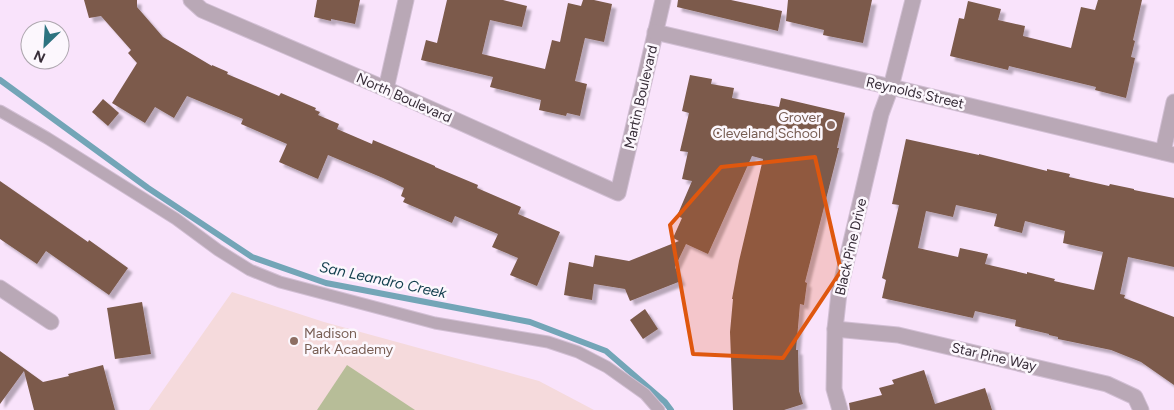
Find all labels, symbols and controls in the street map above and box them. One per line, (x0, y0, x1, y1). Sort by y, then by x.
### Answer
north arrow (20, 20, 70, 70)
street label: Martin Boulevard (621, 44, 661, 150)
text: N (31, 46, 48, 66)
street label: North Boulevard (354, 69, 454, 127)
street label: Reynolds Street (864, 73, 966, 113)
place label: Grover Cleveland School (713, 109, 821, 142)
marker: Grover Cleveland School (825, 119, 837, 131)
street label: Black Pine Drive (832, 196, 871, 297)
water label: San Leandro Creek (318, 258, 449, 302)
place label: Madison Park Academy (304, 325, 394, 358)
marker: Madison Park Academy (288, 335, 300, 347)
street label: Star Pine Way (950, 339, 1039, 375)

